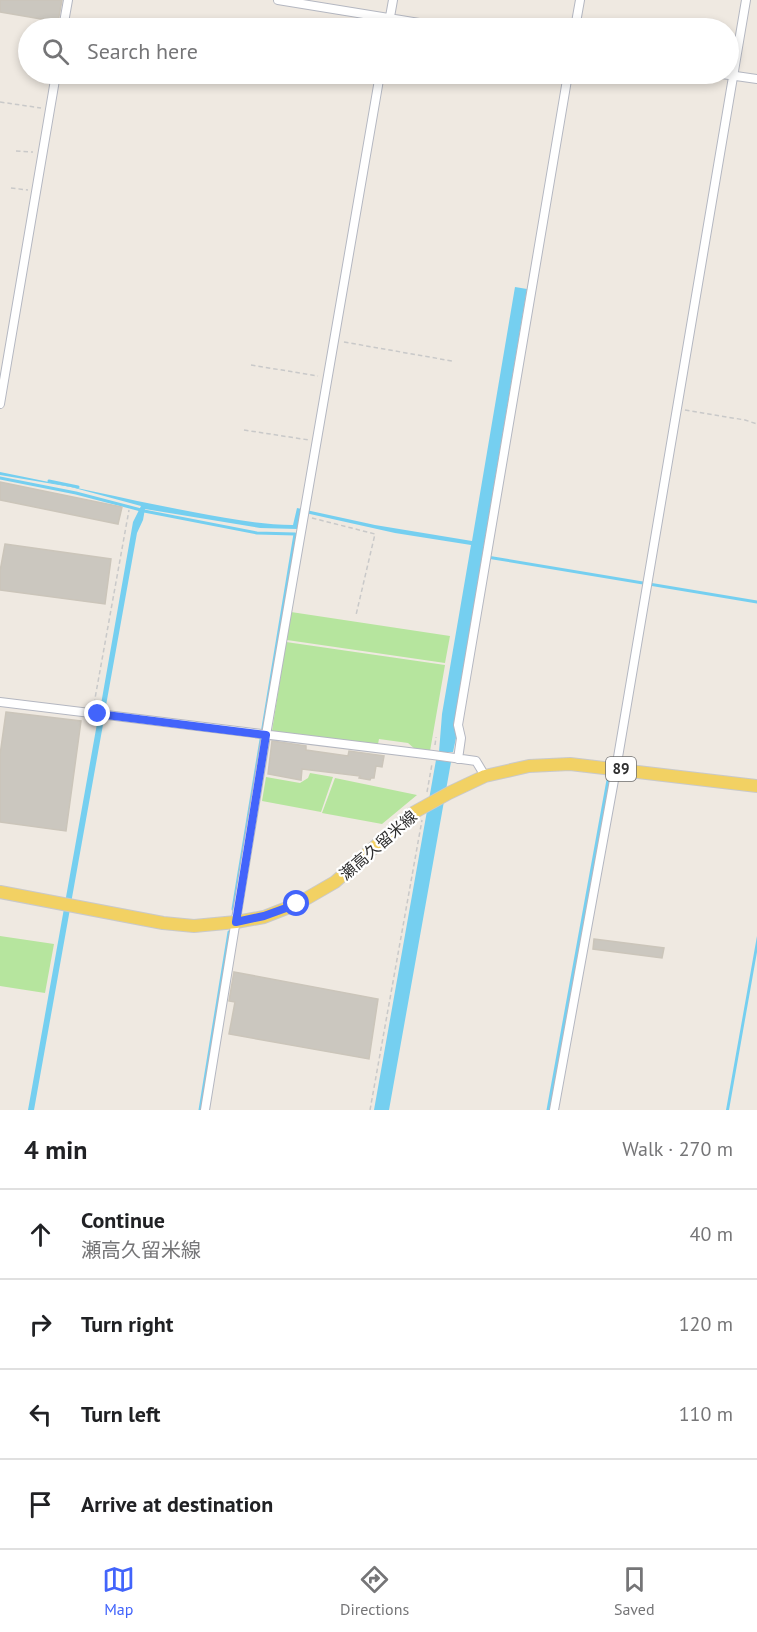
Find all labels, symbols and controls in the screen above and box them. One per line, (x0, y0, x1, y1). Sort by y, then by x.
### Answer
search box (18, 18, 739, 84)
icon: search (39, 35, 72, 68)
text: Search here (87, 37, 198, 65)
route end (84, 700, 110, 726)
road number: 89 (606, 757, 636, 781)
street label: 瀬高久留米線 (335, 806, 421, 884)
route start (283, 890, 309, 916)
text: 4 min (24, 1133, 87, 1166)
text: Walk · 270 m (622, 1136, 733, 1162)
text: Continue (81, 1206, 165, 1234)
icon: ahead (24, 1218, 57, 1251)
text: 40 m (690, 1221, 733, 1247)
text: 瀬高久留米線 (81, 1237, 201, 1263)
icon: right (24, 1308, 57, 1341)
text: Turn right (81, 1310, 173, 1338)
text: 120 m (679, 1311, 733, 1337)
icon: left (24, 1398, 57, 1431)
text: Turn left (81, 1400, 161, 1428)
text: 110 m (679, 1401, 733, 1427)
icon: arrive (24, 1488, 57, 1521)
text: Arrive at destination (81, 1490, 273, 1518)
tab: Map (102, 1563, 135, 1619)
tab: Directions (340, 1563, 409, 1619)
tab: Saved (614, 1563, 655, 1619)

